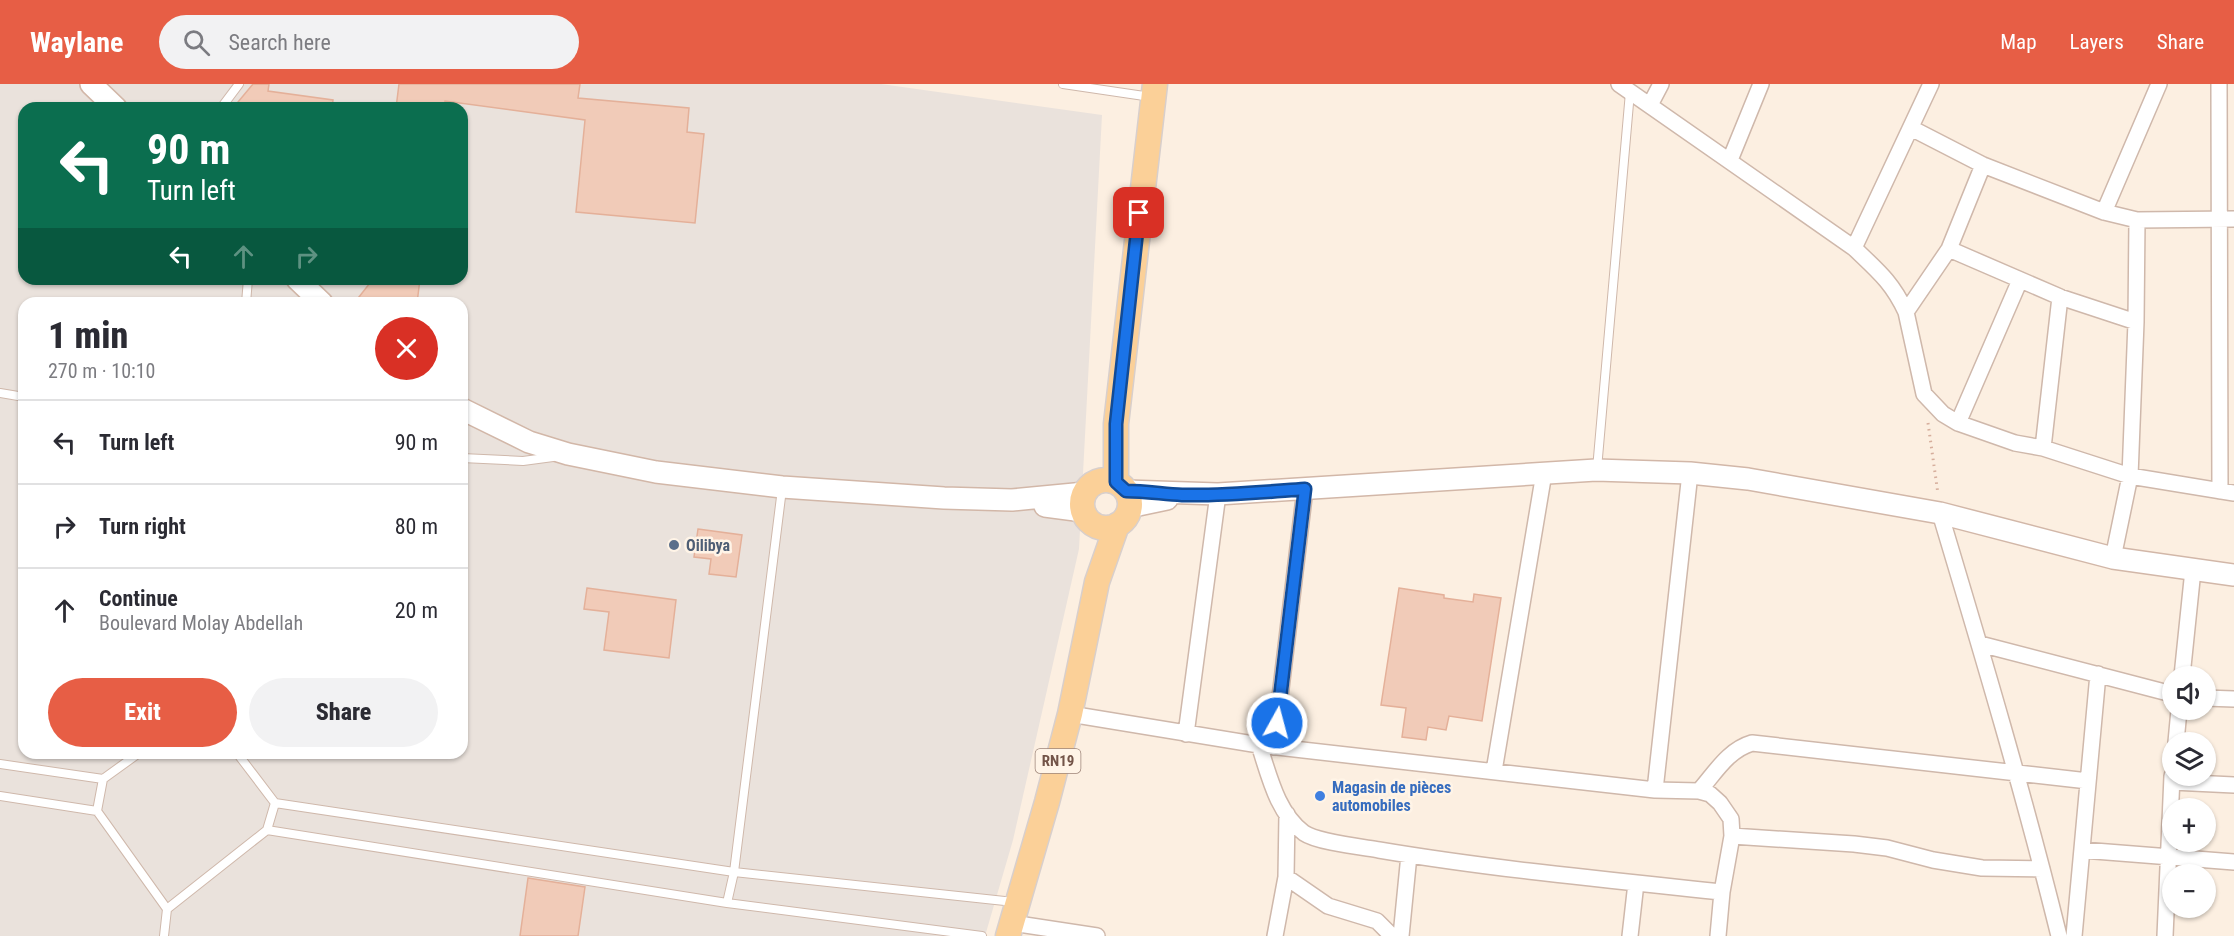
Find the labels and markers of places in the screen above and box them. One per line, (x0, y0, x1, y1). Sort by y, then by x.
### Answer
pin (1113, 187, 1164, 238)
place label: Oilibya (686, 536, 731, 555)
marker: Oilibya (667, 538, 681, 552)
place label: Magasin de pièces automobiles (1332, 778, 1451, 815)
marker: Magasin de pièces automobiles (1313, 789, 1327, 803)

